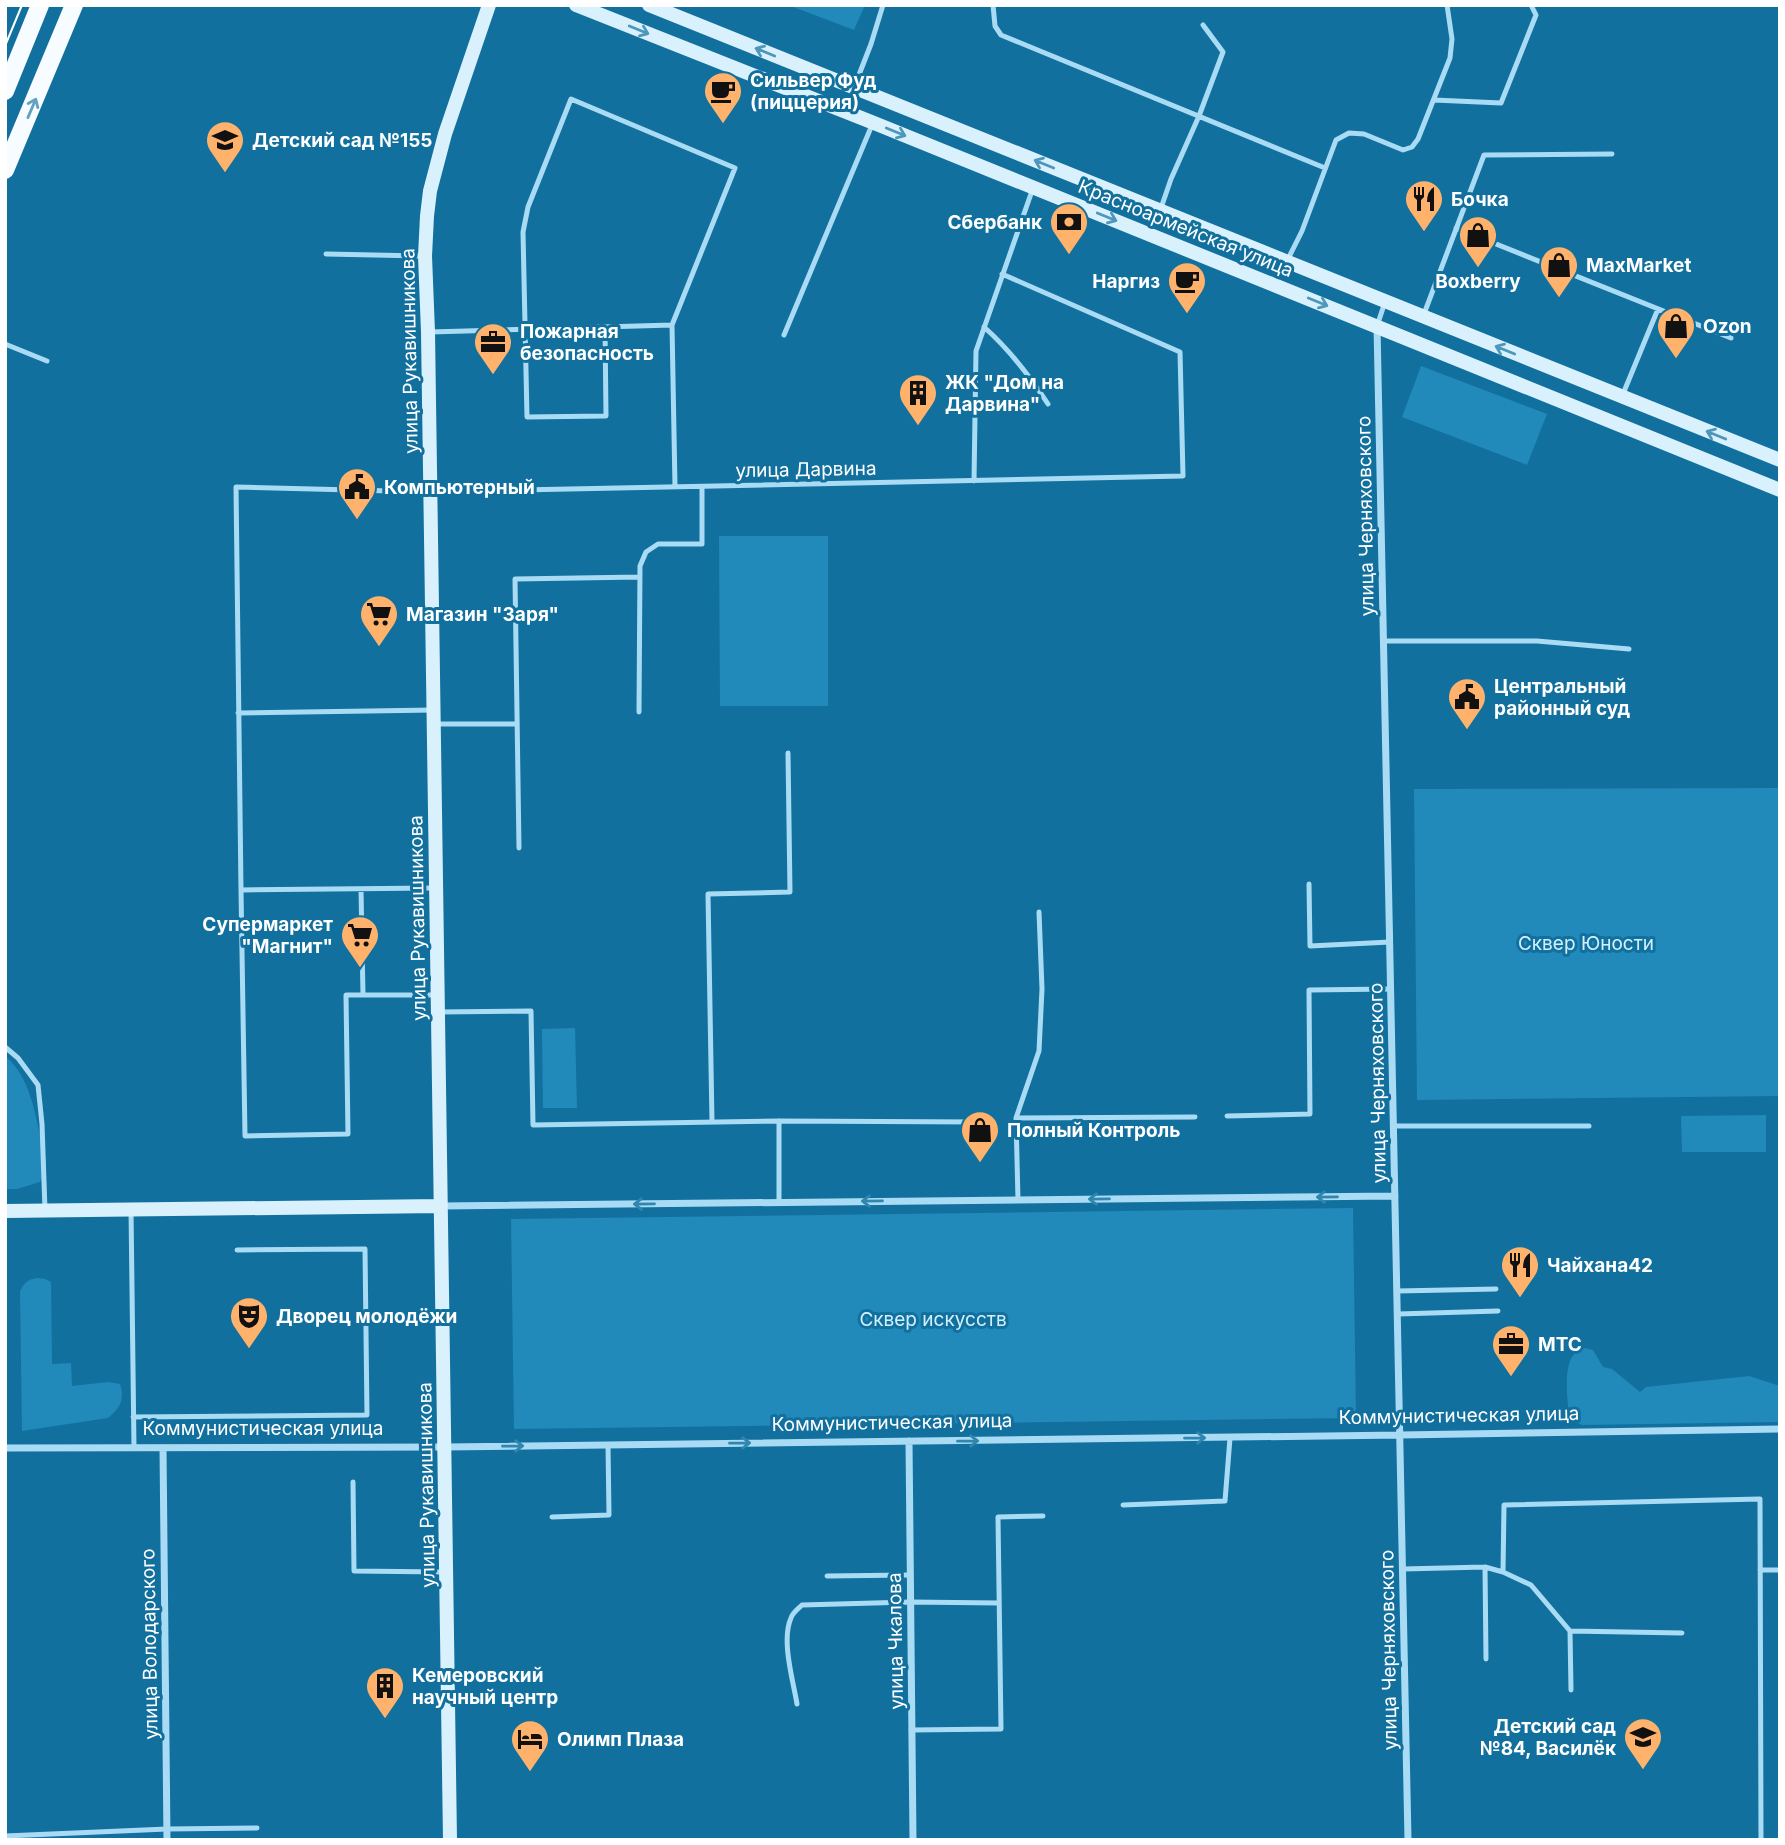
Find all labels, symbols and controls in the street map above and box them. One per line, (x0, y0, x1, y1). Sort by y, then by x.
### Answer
one-way arrow (628, 25, 650, 38)
one-way arrow (755, 45, 776, 58)
place label: Сильвер Фуд (пиццерия) (750, 69, 877, 114)
cafe icon: Сильвер Фуд (пиццерия) (702, 70, 744, 125)
one-way arrow (26, 97, 39, 119)
school or university icon: Детский сад №155 (204, 119, 246, 174)
one-way arrow (885, 126, 907, 139)
place label: Детский сад №155 (252, 129, 432, 152)
one-way arrow (1034, 157, 1056, 170)
street label: Красноармейская улица (1075, 175, 1297, 282)
restaurant icon: Бочка (1403, 178, 1445, 233)
place label: Бочка (1451, 188, 1509, 211)
bank icon: Сбербанк (1048, 201, 1090, 256)
place label: Сбербанк (948, 211, 1042, 234)
one-way arrow (1096, 212, 1118, 225)
shop icon: Boxberry (1457, 214, 1499, 269)
shop icon: MaxMarket (1538, 244, 1580, 299)
street label: улица Рукавишникова (396, 248, 423, 454)
place label: MaxMarket (1586, 254, 1691, 277)
cafe icon: Наргиз (1166, 260, 1208, 315)
place label: Наргиз (1092, 270, 1160, 293)
place label: Boxberry (1435, 270, 1521, 293)
one-way arrow (1307, 297, 1329, 310)
shop icon: Ozon (1655, 305, 1697, 360)
place label: Ozon (1703, 315, 1752, 338)
place label: Пожарная безопасность (520, 320, 654, 365)
office icon: Пожарная безопасность (472, 321, 514, 376)
one-way arrow (1495, 342, 1517, 355)
place label: ЖК "Дом на Дарвина" (945, 371, 1064, 416)
building icon: ЖК "Дом на Дарвина" (897, 372, 939, 427)
street label: улица Черняховского (1352, 415, 1379, 617)
one-way arrow (1706, 427, 1728, 440)
street label: улица Дарвина (735, 457, 877, 482)
public building icon: Компьютерный (336, 466, 378, 521)
place label: Компьютерный (384, 476, 535, 499)
supermarket icon: Магазин "Заря" (358, 593, 400, 648)
place label: Магазин "Заря" (406, 603, 559, 626)
place label: Центральный районный суд (1494, 675, 1630, 720)
public building icon: Центральный районный суд (1446, 676, 1488, 731)
street label: улица Рукавишникова (404, 815, 431, 1021)
place label: Супермаркет "Магнит" (202, 913, 333, 958)
supermarket icon: Супермаркет "Магнит" (339, 914, 381, 969)
park label: Сквер Юности (1518, 932, 1654, 955)
street label: улица Черняховского (1364, 982, 1391, 1184)
shop icon: Полный Контроль (959, 1109, 1001, 1164)
place label: Полный Контроль (1007, 1119, 1180, 1142)
one-way arrow (1315, 1190, 1338, 1203)
one-way arrow (1088, 1192, 1111, 1206)
one-way arrow (860, 1194, 883, 1208)
one-way arrow (633, 1197, 656, 1211)
restaurant icon: Чайхана42 (1499, 1244, 1541, 1299)
place label: Чайхана42 (1547, 1254, 1653, 1277)
theatre icon: Дворец молодёжи (228, 1295, 270, 1350)
place label: Дворец молодёжи (276, 1305, 457, 1328)
park label: Сквер искусств (859, 1308, 1007, 1331)
office icon: МТС (1490, 1323, 1532, 1378)
place label: МТС (1538, 1333, 1582, 1356)
street label: улица Рукавишникова (413, 1382, 440, 1588)
street label: Коммунистическая улица (1338, 1402, 1580, 1429)
street label: Коммунистическая улица (771, 1409, 1013, 1436)
street label: Коммунистическая улица (143, 1417, 383, 1440)
one-way arrow (1184, 1431, 1207, 1445)
one-way arrow (956, 1434, 979, 1447)
one-way arrow (729, 1437, 752, 1450)
one-way arrow (501, 1439, 524, 1453)
street label: улица Володарского (136, 1548, 163, 1740)
street label: улица Черняховского (1375, 1549, 1402, 1751)
street label: улица Чкалова (883, 1572, 908, 1710)
place label: Кемеровский научный центр (412, 1664, 558, 1709)
building icon: Кемеровский научный центр (364, 1665, 406, 1720)
place label: Детский сад №84, Василёк (1480, 1715, 1616, 1760)
school or university icon: Детский сад №84, Василёк (1622, 1716, 1664, 1771)
hotel icon: Олимп Плаза (509, 1718, 551, 1773)
place label: Олимп Плаза (557, 1728, 684, 1751)

